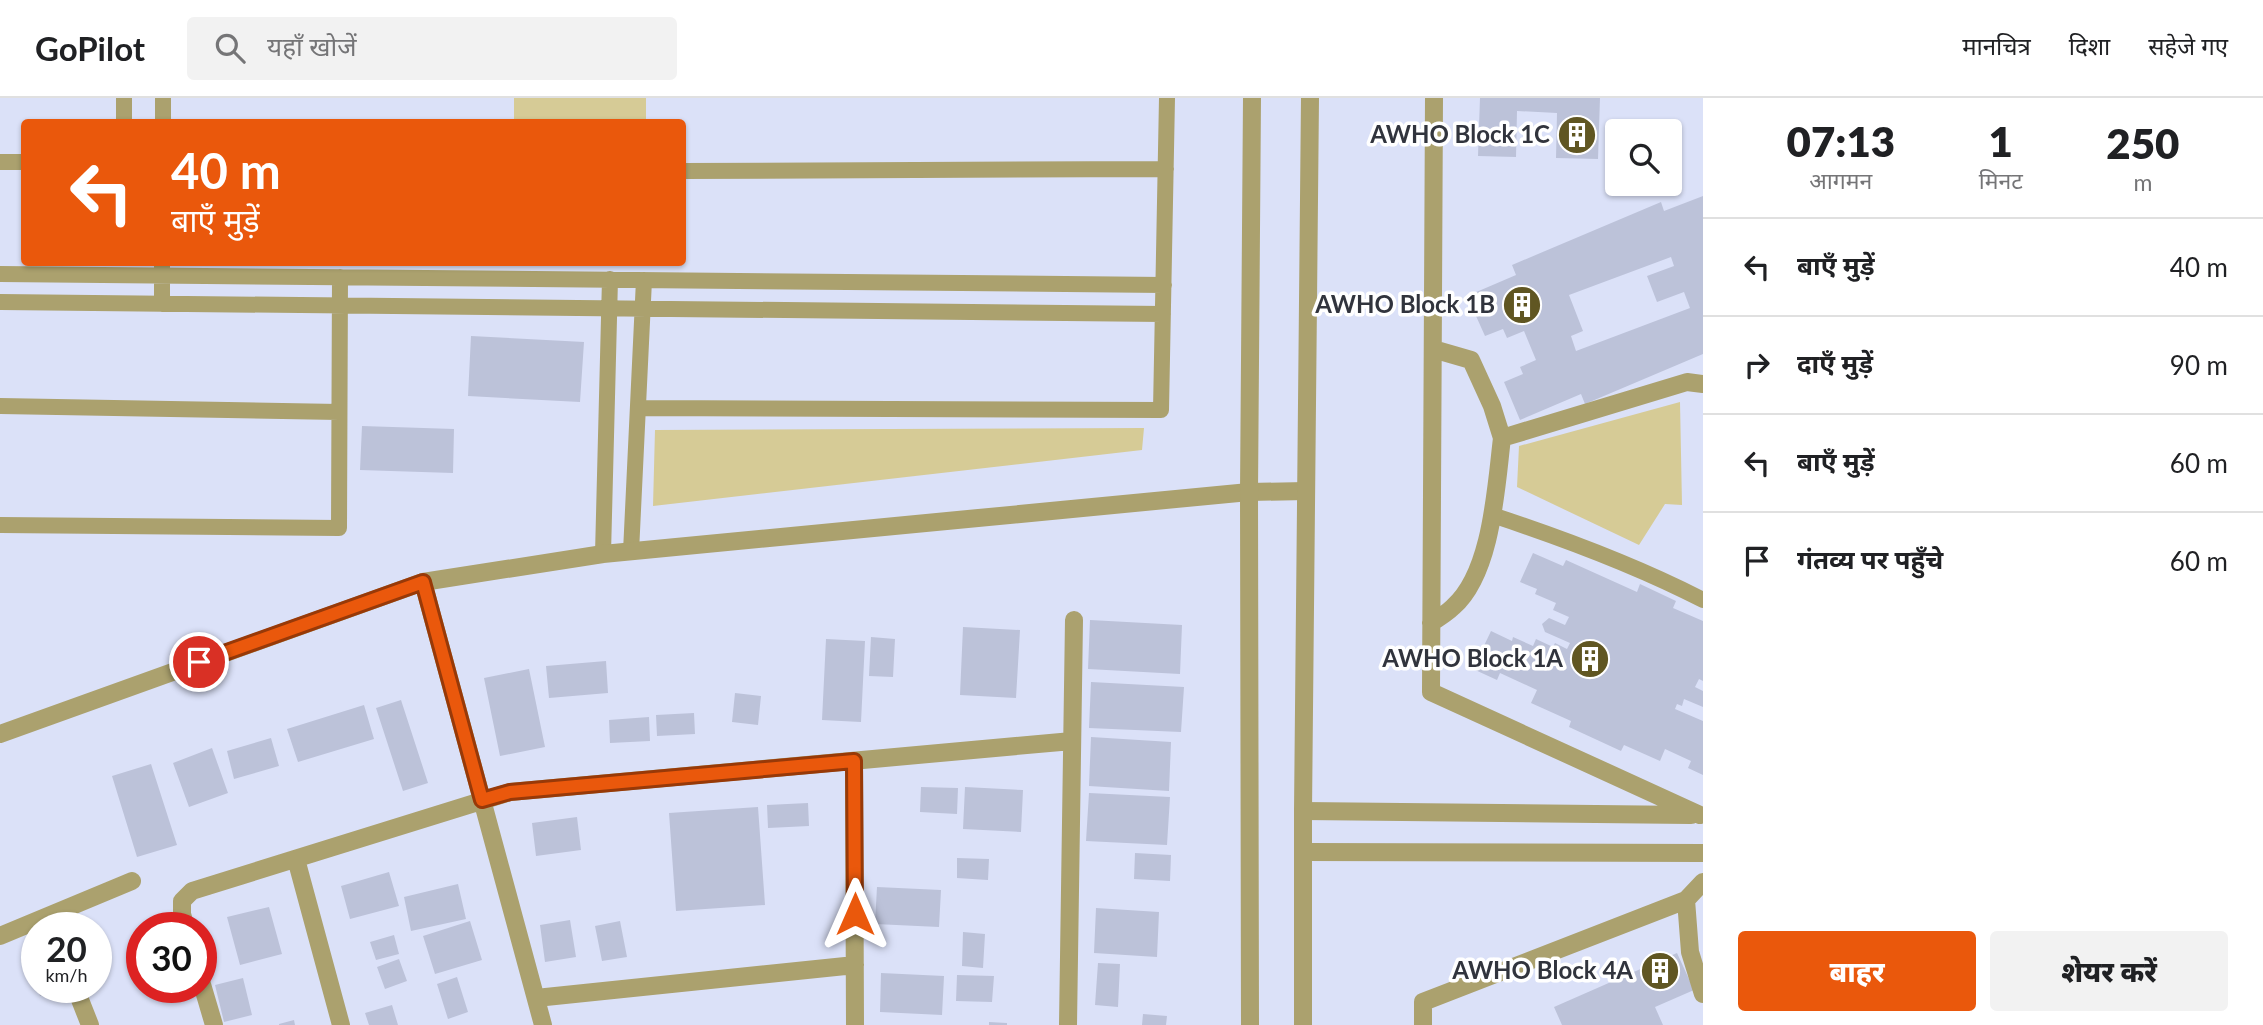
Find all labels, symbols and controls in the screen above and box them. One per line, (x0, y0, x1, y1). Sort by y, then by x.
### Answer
search box (187, 17, 677, 80)
text: GoPilot (35, 28, 145, 68)
icon: search (211, 29, 249, 67)
text: यहाँ खोजें (267, 30, 357, 62)
text: मानचित्र (1962, 31, 2031, 60)
text: दिशा (2069, 31, 2110, 60)
text: सहेजे गए (2148, 31, 2228, 60)
building icon: AWHO Block 1C (1556, 114, 1598, 156)
text: 07:13 (1787, 116, 1895, 166)
text: 1 (1989, 116, 2013, 166)
text: 250 (2106, 118, 2179, 168)
place label: AWHO Block 1C (1369, 119, 1550, 148)
map controls (1605, 119, 1682, 196)
button: search (1605, 119, 1682, 196)
text: 40 m (171, 141, 281, 199)
icon: left (56, 147, 147, 238)
text: आगमन (1809, 166, 1872, 194)
text: मिनट (1979, 166, 2023, 194)
text: m (2133, 168, 2152, 196)
text: बाएँ मुड़ें (171, 200, 260, 239)
icon: left (1738, 248, 1776, 286)
text: बाएँ मुड़ें (1797, 249, 1875, 281)
text: 40 m (2170, 251, 2228, 283)
building icon: AWHO Block 1B (1501, 284, 1543, 326)
place label: AWHO Block 1B (1314, 289, 1495, 318)
icon: right (1738, 346, 1776, 384)
text: दाएँ मुड़ें (1797, 347, 1873, 379)
text: 90 m (2170, 349, 2228, 381)
icon: left (1738, 444, 1776, 482)
text: बाएँ मुड़ें (1797, 445, 1875, 477)
text: 60 m (2170, 447, 2228, 479)
icon: arrive (1738, 542, 1776, 580)
text: गंतव्य पर पहुँचे (1797, 543, 1943, 575)
text: 60 m (2170, 545, 2228, 577)
pin (169, 632, 229, 692)
building icon: AWHO Block 1A (1569, 638, 1611, 680)
icon: arrive (180, 643, 218, 681)
place label: AWHO Block 1A (1381, 643, 1563, 672)
position arrow (818, 877, 892, 951)
speed limit sign: 30 (126, 912, 217, 1003)
text: 20 (46, 927, 87, 969)
button: बाहर (1738, 931, 1976, 1011)
button: शेयर करें (1990, 931, 2228, 1011)
building icon: AWHO Block 4A (1639, 950, 1681, 992)
place label: AWHO Block 4A (1451, 955, 1633, 984)
text: km/h (45, 964, 88, 986)

